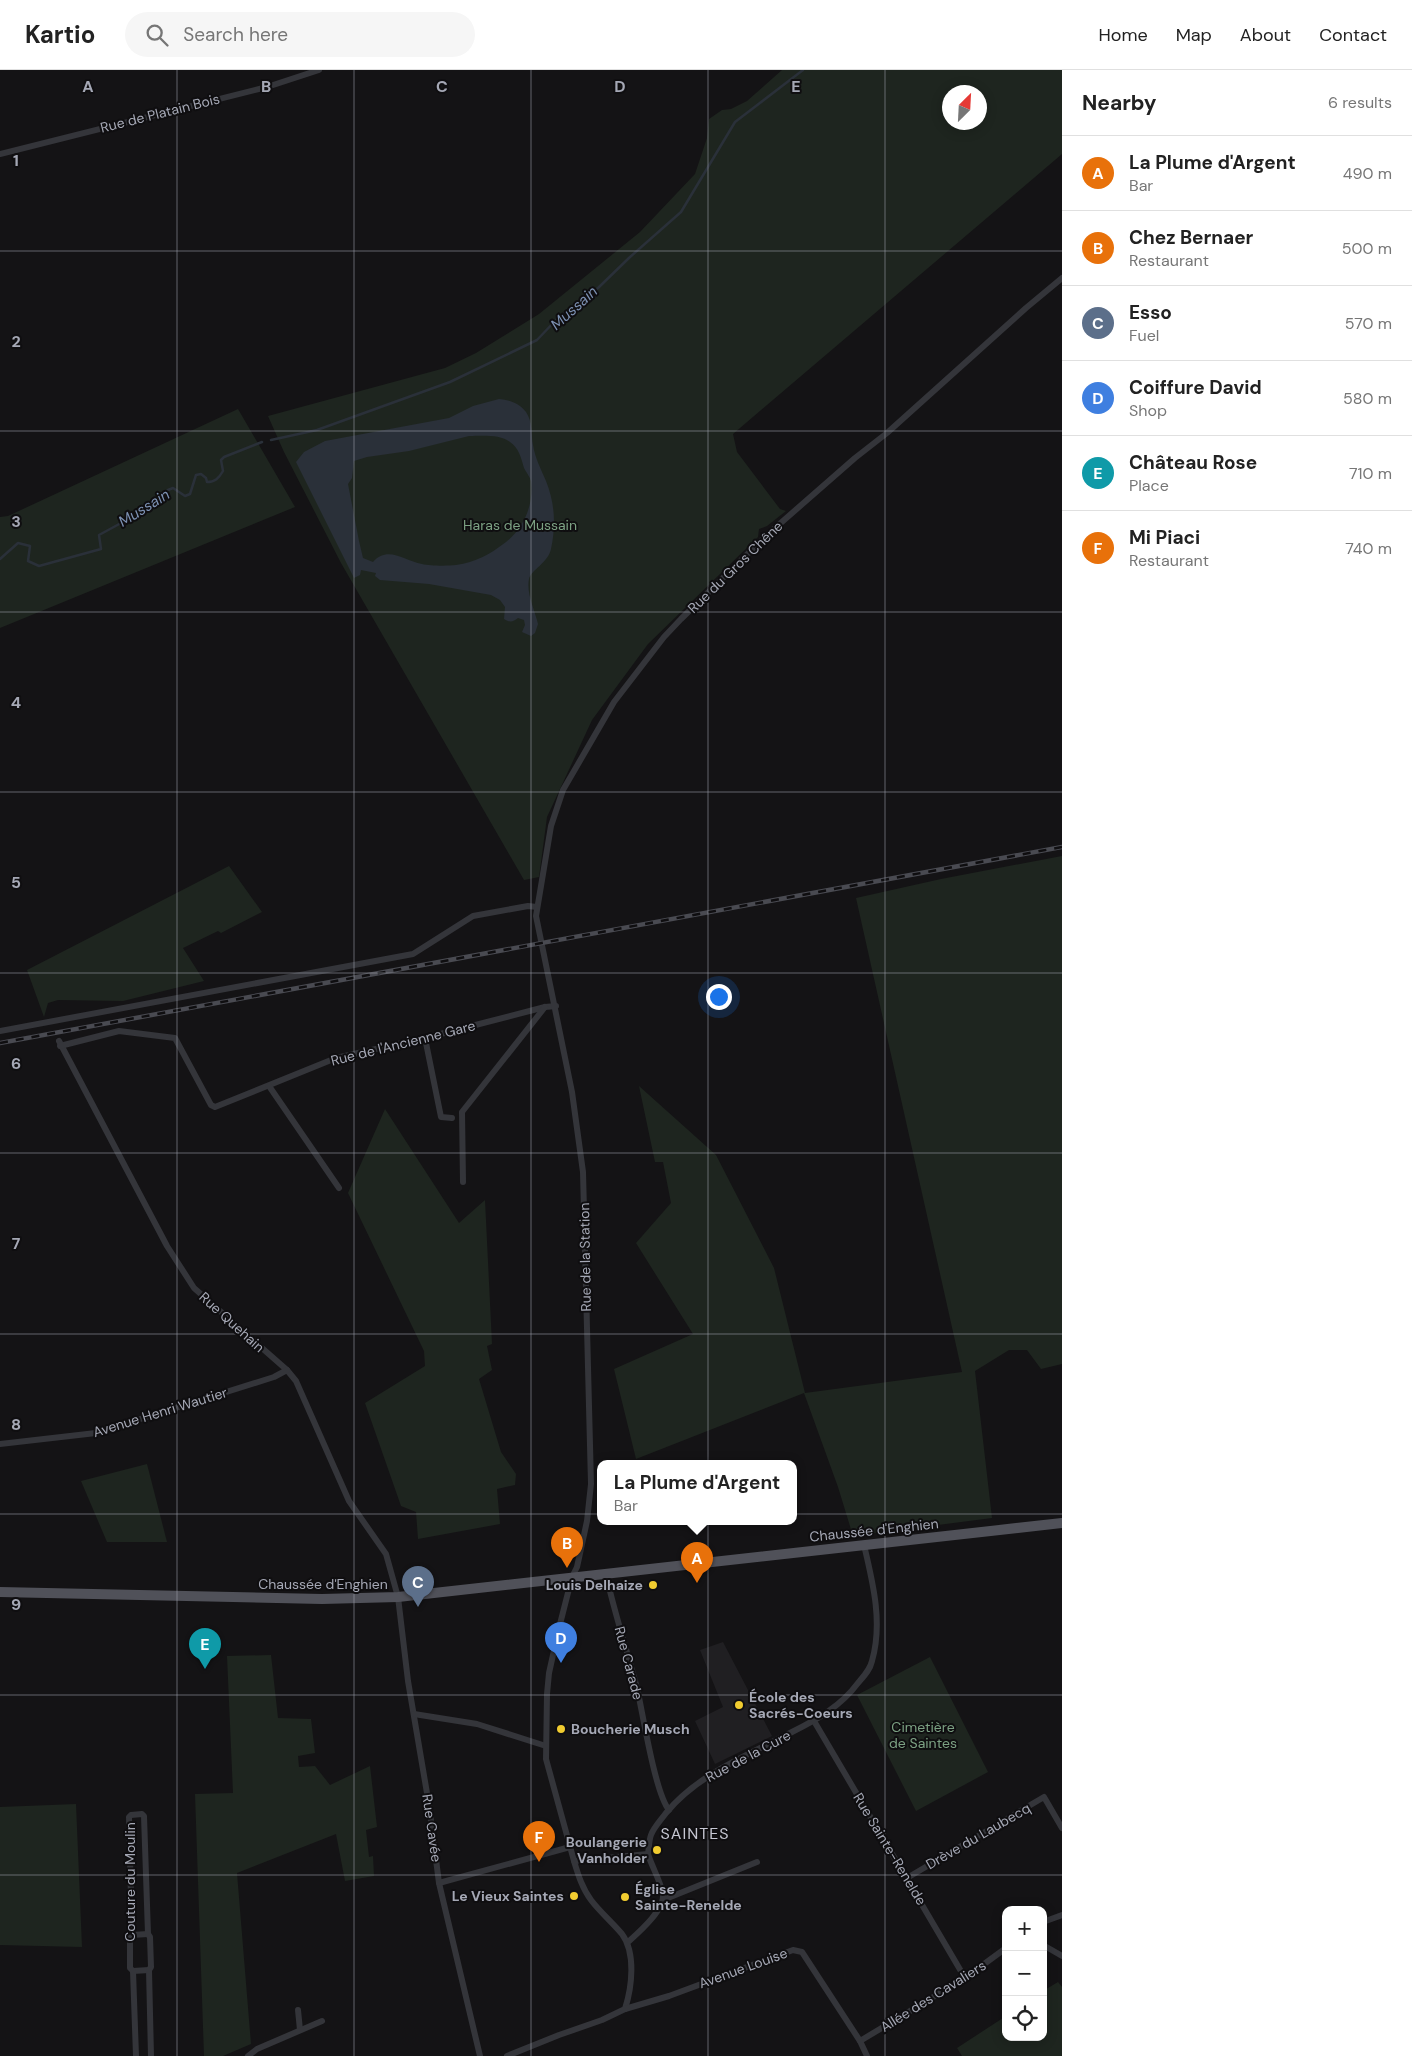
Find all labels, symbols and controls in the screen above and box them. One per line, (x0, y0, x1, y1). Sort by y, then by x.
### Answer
search box (125, 12, 475, 57)
text: Kartio (25, 19, 95, 50)
icon: search (143, 21, 171, 49)
text: Search here (183, 22, 288, 47)
text: Home (1098, 23, 1148, 47)
text: Map (1176, 23, 1212, 47)
text: About (1240, 23, 1291, 47)
text: Contact (1319, 23, 1387, 47)
text: A (82, 76, 94, 97)
text: B (261, 76, 271, 97)
text: C (436, 76, 448, 97)
text: D (614, 76, 626, 97)
text: E (791, 76, 801, 97)
north arrow (942, 85, 987, 130)
street label: Rue de Platain Bois (98, 89, 222, 137)
text: Nearby (1082, 89, 1156, 117)
text: 6 results (1328, 92, 1392, 113)
text: 1 (13, 150, 19, 171)
text: La Plume d'Argent (1129, 150, 1296, 175)
text: A (1092, 163, 1104, 184)
text: 490 m (1343, 163, 1392, 184)
text: Bar (1129, 175, 1153, 196)
text: Chez Bernaer (1129, 225, 1253, 250)
text: B (1093, 238, 1103, 259)
text: 500 m (1342, 238, 1392, 259)
text: Restaurant (1129, 250, 1209, 271)
water label: Mussain (546, 281, 602, 334)
text: Esso (1129, 300, 1172, 325)
text: C (1092, 313, 1104, 334)
text: 570 m (1345, 313, 1392, 334)
text: Fuel (1129, 325, 1159, 346)
text: 2 (11, 331, 21, 352)
text: Coiffure David (1129, 375, 1262, 400)
text: D (1092, 388, 1104, 409)
text: 580 m (1343, 388, 1392, 409)
text: Shop (1129, 400, 1167, 421)
text: Château Rose (1129, 450, 1257, 475)
text: E (1093, 463, 1103, 484)
text: 710 m (1349, 463, 1392, 484)
text: Place (1129, 475, 1169, 496)
water label: Mussain (115, 484, 174, 532)
text: 3 (11, 511, 21, 532)
park label: Haras de Mussain (463, 516, 577, 534)
street label: Rue du Gros Chêne (684, 517, 786, 617)
text: Mi Piaci (1129, 525, 1200, 550)
text: F (1094, 538, 1102, 559)
text: 740 m (1345, 538, 1392, 559)
text: Restaurant (1129, 550, 1209, 571)
text: 4 (11, 692, 21, 713)
text: 5 (11, 872, 21, 893)
your location (706, 984, 732, 1010)
street label: Rue de l'Ancienne Gare (329, 1016, 477, 1070)
text: 6 (11, 1053, 21, 1074)
street label: Rue de la Station (575, 1202, 595, 1312)
text: 7 (12, 1233, 21, 1254)
street label: Rue Quehain (196, 1288, 268, 1356)
street label: Avenue Henri Wautier (91, 1383, 229, 1441)
text: 8 (11, 1414, 21, 1435)
popup (597, 1460, 797, 1525)
text: La Plume d'Argent (614, 1470, 780, 1495)
text: Bar (614, 1495, 638, 1516)
street label: Chaussée d'Enghien (809, 1514, 939, 1546)
pin: B (551, 1527, 583, 1568)
pin: A (681, 1542, 713, 1583)
pin: C (402, 1566, 434, 1607)
street label: Chaussée d'Enghien (258, 1575, 388, 1593)
place label: Louis Delhaize (546, 1576, 643, 1594)
marker: Louis Delhaize (647, 1579, 659, 1591)
text: 9 (11, 1594, 21, 1615)
pin: D (545, 1622, 577, 1663)
street label: Rue Carade (611, 1624, 647, 1702)
pin: E (189, 1628, 221, 1669)
place label: École des Sacrés-Coeurs (749, 1688, 853, 1722)
marker: École des Sacrés-Coeurs (733, 1699, 745, 1711)
park label: Cimetière de Saintes (889, 1718, 957, 1752)
place label: Boucherie Musch (571, 1720, 690, 1738)
marker: Boucherie Musch (555, 1723, 567, 1735)
street label: Rue de la Cure (702, 1726, 794, 1786)
street label: Rue Sainte-Renelde (849, 1790, 931, 1908)
street label: Rue Cavée (418, 1793, 446, 1863)
street label: Drève du Laubecq (922, 1799, 1034, 1873)
pin: F (523, 1821, 555, 1862)
street label: Couture du Moulin (121, 1822, 139, 1942)
district label: SAINTES (660, 1823, 730, 1844)
place label: Boulangerie Vanholder (566, 1833, 647, 1867)
marker: Boulangerie Vanholder (651, 1844, 663, 1856)
place label: Église Sainte-Renelde (635, 1880, 742, 1914)
place label: Le Vieux Saintes (452, 1887, 564, 1905)
marker: Le Vieux Saintes (568, 1890, 580, 1902)
marker: Église Sainte-Renelde (619, 1891, 631, 1903)
map controls (1002, 1906, 1047, 2041)
button: + (1002, 1906, 1047, 1951)
street label: Avenue Louise (696, 1944, 790, 1992)
button: − (1002, 1951, 1047, 1996)
street label: Allée des Cavaliers (877, 1956, 989, 2036)
button: locate (1002, 1996, 1047, 2041)

